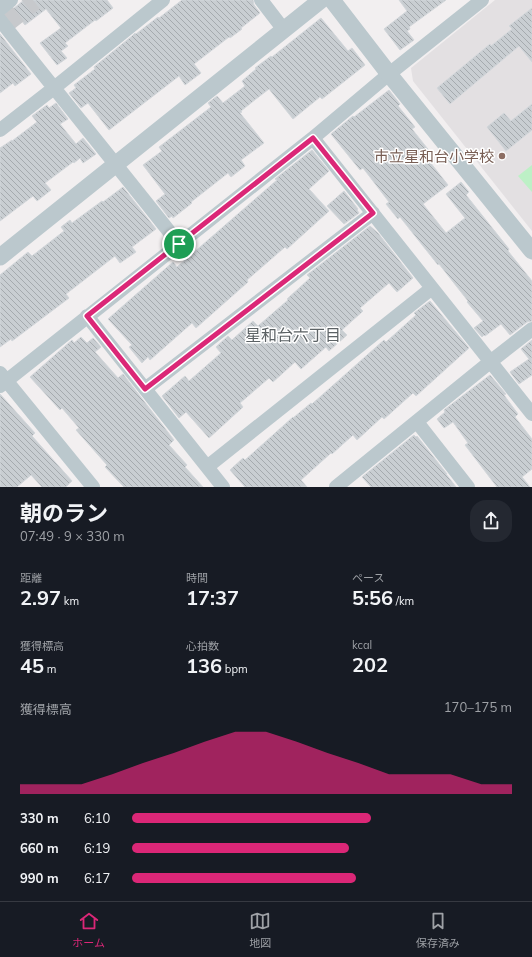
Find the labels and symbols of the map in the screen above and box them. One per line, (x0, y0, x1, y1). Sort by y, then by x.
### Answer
place label: 市立星和台小学校 (374, 147, 494, 166)
marker: 市立星和台小学校 (497, 151, 507, 161)
pin (162, 227, 196, 261)
district label: 星和台六丁目 (245, 325, 341, 345)

